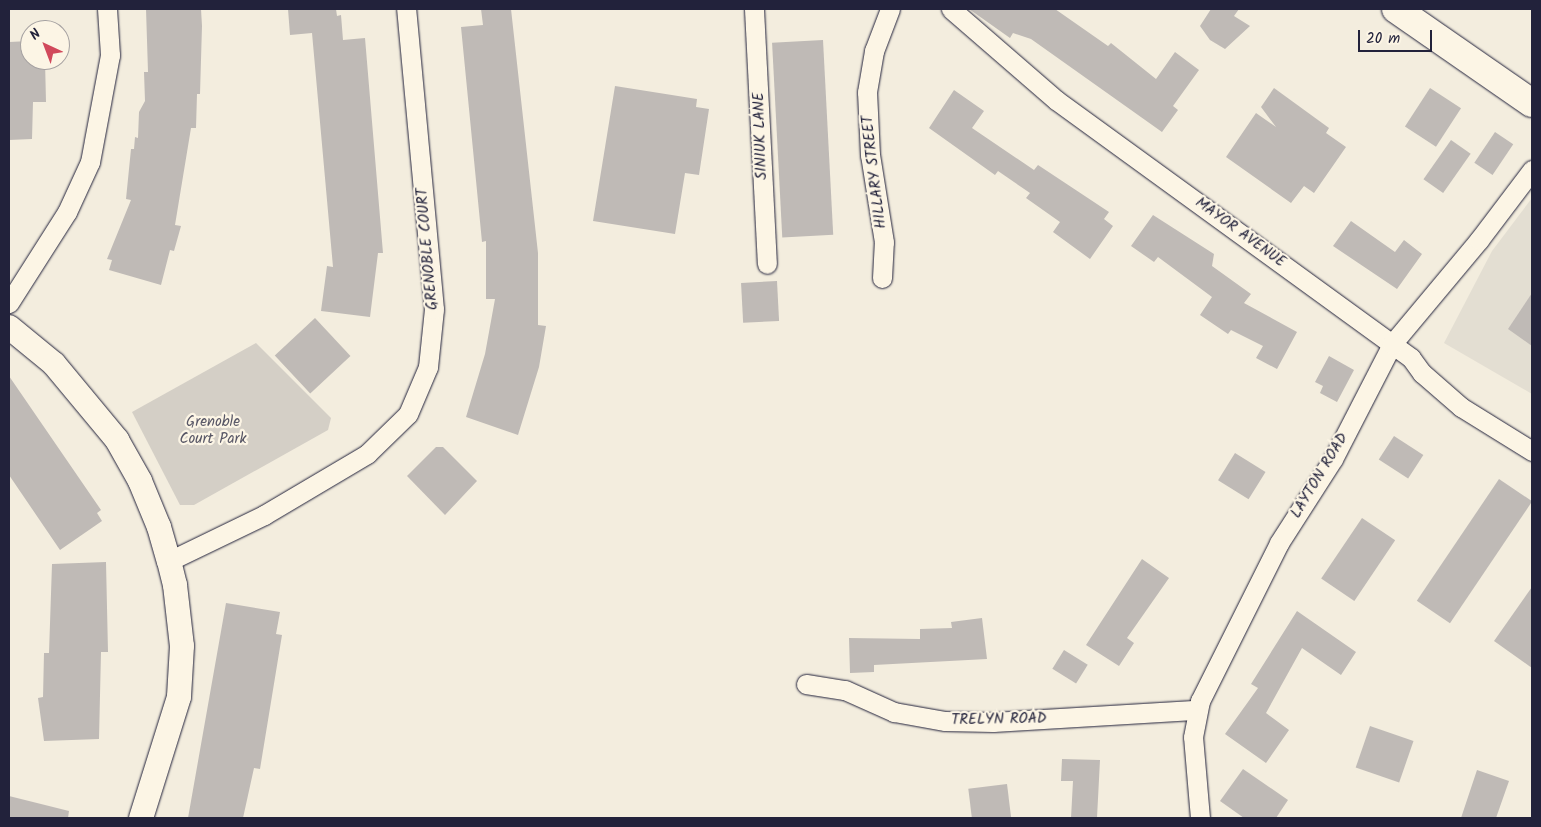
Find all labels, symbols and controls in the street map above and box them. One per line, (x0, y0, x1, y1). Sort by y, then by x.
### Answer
north arrow (20, 20, 70, 70)
scale bar (1361, 20, 1435, 52)
text: N (25, 24, 46, 46)
text: 20 m (1366, 27, 1400, 51)
street label: SINIUK LANE (750, 92, 772, 180)
street label: HILLARY STREET (859, 114, 891, 230)
street label: GRENOBLE COURT (414, 187, 442, 311)
street label: MAYOR AVENUE (1191, 194, 1289, 272)
park label: Grenoble Court Park (180, 413, 246, 448)
street label: LAYTON ROAD (1288, 430, 1352, 522)
street label: TRELYN ROAD (951, 710, 1047, 730)

